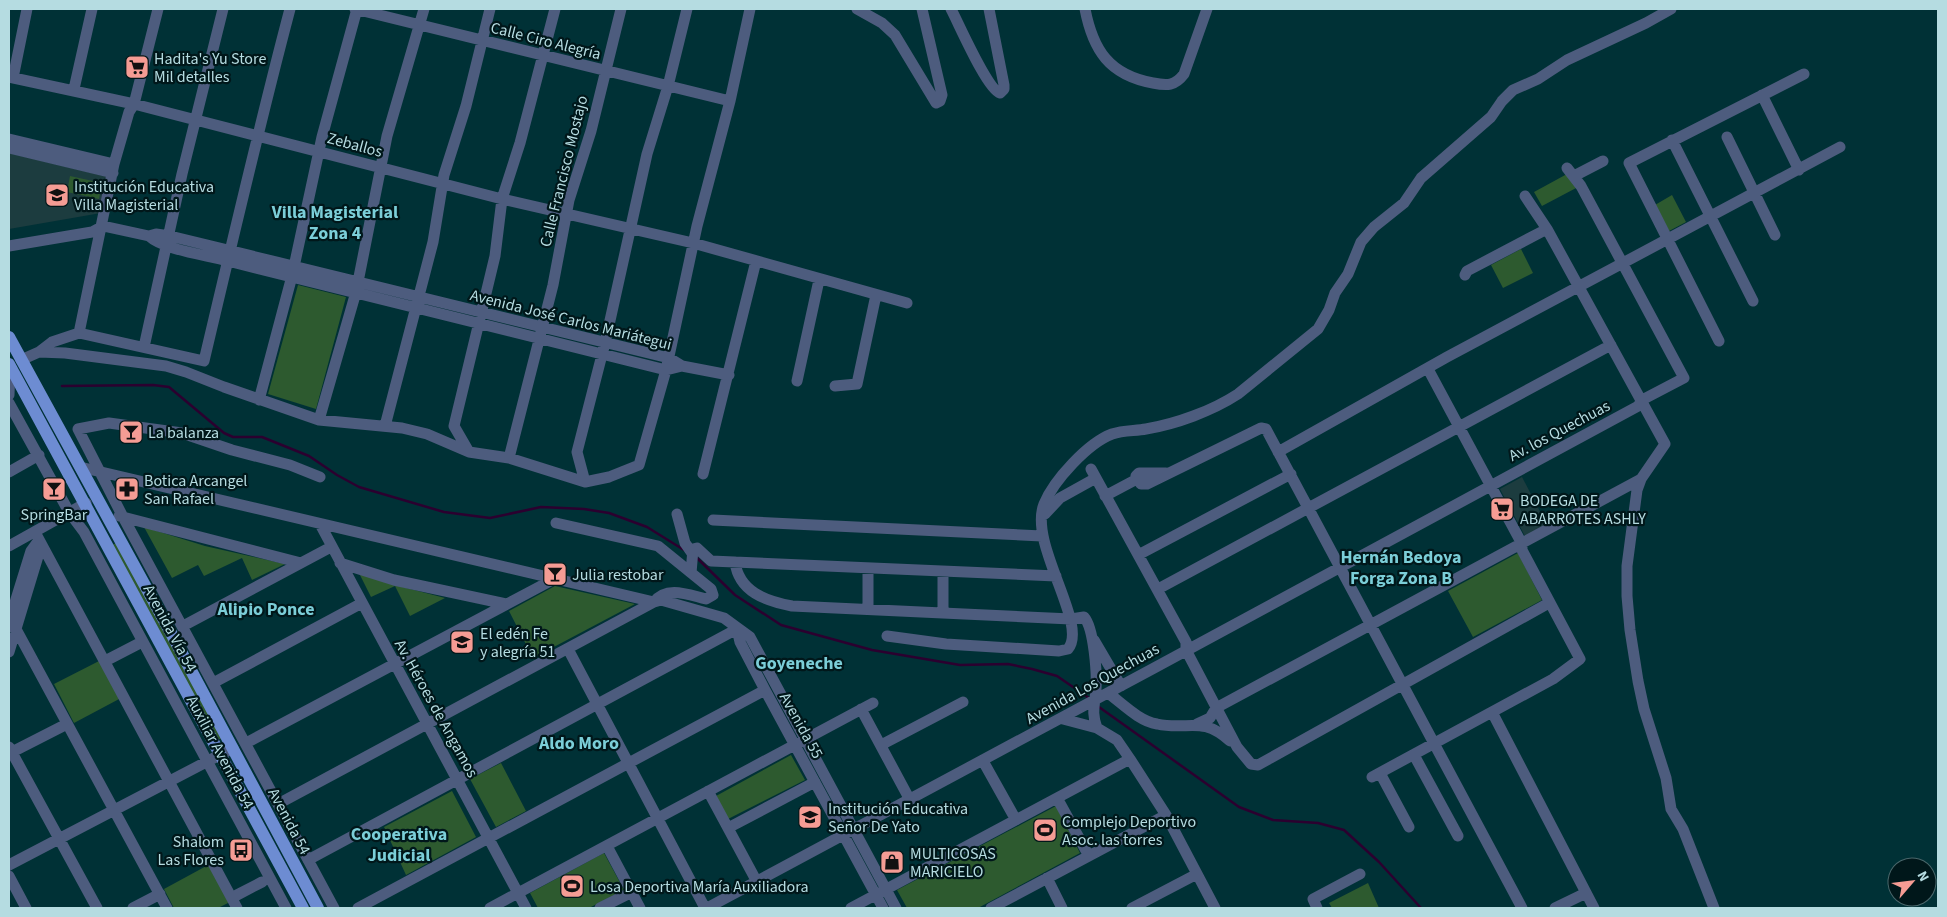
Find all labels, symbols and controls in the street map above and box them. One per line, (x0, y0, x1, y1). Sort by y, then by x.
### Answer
street label: Calle Ciro Alegría (488, 17, 603, 65)
place label: Hadita's Yu Store Mil detalles (154, 48, 266, 88)
supermarket icon: Hadita's Yu Store Mil detalles (124, 54, 150, 80)
street label: Calle Francisco Mostajo (535, 93, 593, 249)
street label: Zeballos (325, 127, 385, 163)
place label: Institución Educativa Villa Magisterial (74, 176, 214, 216)
school or university icon: Institución Educativa Villa Magisterial (44, 182, 70, 208)
district label: Villa Magisterial Zona 4 (271, 200, 398, 246)
street label: Avenida José Carlos Mariátegui (468, 284, 674, 356)
street label: Av. los Quechuas (1505, 395, 1614, 467)
bar icon: La balanza (118, 419, 144, 445)
place label: La balanza (148, 422, 219, 444)
place label: Botica Arcangel San Rafael (144, 470, 247, 510)
bar icon: SpringBar (41, 476, 67, 502)
pharmacy icon: Botica Arcangel San Rafael (114, 476, 140, 502)
place label: BODEGA DE ABARROTES ASHLY (1520, 490, 1646, 530)
supermarket icon: BODEGA DE ABARROTES ASHLY (1489, 496, 1515, 522)
place label: SpringBar (21, 504, 88, 526)
district label: Hernán Bedoya Forga Zona B (1340, 545, 1462, 591)
bar icon: Julia restobar (542, 561, 568, 587)
place label: Julia restobar (572, 564, 664, 586)
street label: Avenida Vía 54 (138, 581, 202, 676)
district label: Alipio Ponce (216, 597, 315, 622)
place label: El edén Fe y alegría 51 (480, 623, 555, 663)
school or university icon: El edén Fe y alegría 51 (449, 629, 475, 655)
street label: Av. Héroes de Angamos (389, 635, 483, 782)
street label: Avenida Los Quechuas (1022, 638, 1164, 730)
district label: Goyeneche (755, 651, 843, 676)
street label: Avenida 55 (774, 688, 828, 763)
street label: Auxiliar Avenida 54 (181, 692, 259, 813)
district label: Aldo Moro (538, 731, 619, 756)
street label: Avenida 54 (262, 784, 316, 859)
place label: Institución Educativa Señor De Yato (828, 798, 968, 838)
school or university icon: Institución Educativa Señor De Yato (797, 804, 823, 830)
place label: Complejo Deportivo Asoc. las torres (1062, 811, 1196, 851)
sports icon: Complejo Deportivo Asoc. las torres (1032, 817, 1058, 843)
district label: Cooperativa Judicial (351, 822, 447, 868)
place label: Shalom Las Flores (158, 831, 224, 871)
bus stop icon: Shalom Las Flores (228, 837, 254, 863)
place label: MULTICOSAS MARICIELO (910, 843, 996, 883)
shop icon: MULTICOSAS MARICIELO (879, 849, 905, 875)
north arrow (1887, 857, 1937, 907)
text: N (1912, 868, 1934, 885)
sports icon: Losa Deportiva María Auxiliadora (559, 873, 585, 899)
place label: Losa Deportiva María Auxiliadora (590, 876, 809, 898)

